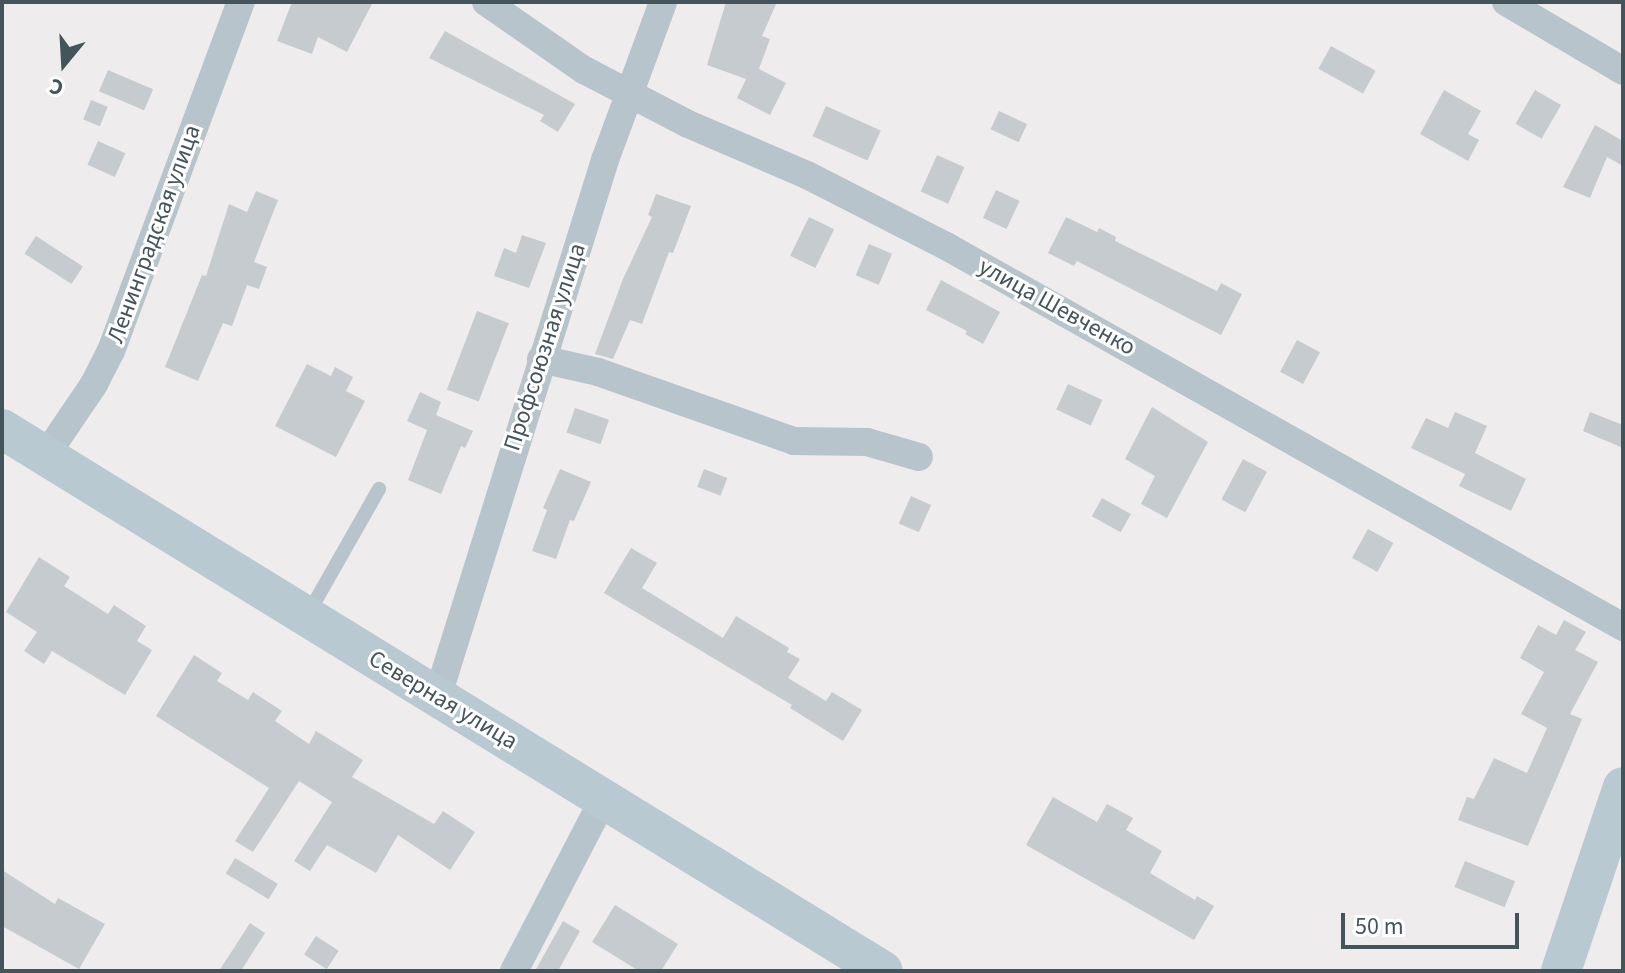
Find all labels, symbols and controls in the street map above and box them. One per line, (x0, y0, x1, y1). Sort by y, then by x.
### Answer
north arrow (24, 24, 104, 104)
text: С (46, 70, 68, 104)
street label: Ленинградская улица (101, 121, 207, 347)
street label: Профсоюзная улица (498, 239, 592, 455)
street label: улица Шевченко (974, 252, 1140, 362)
street label: Северная улица (363, 644, 523, 756)
scale bar (1345, 897, 1523, 947)
text: 50 m (1355, 909, 1404, 944)

